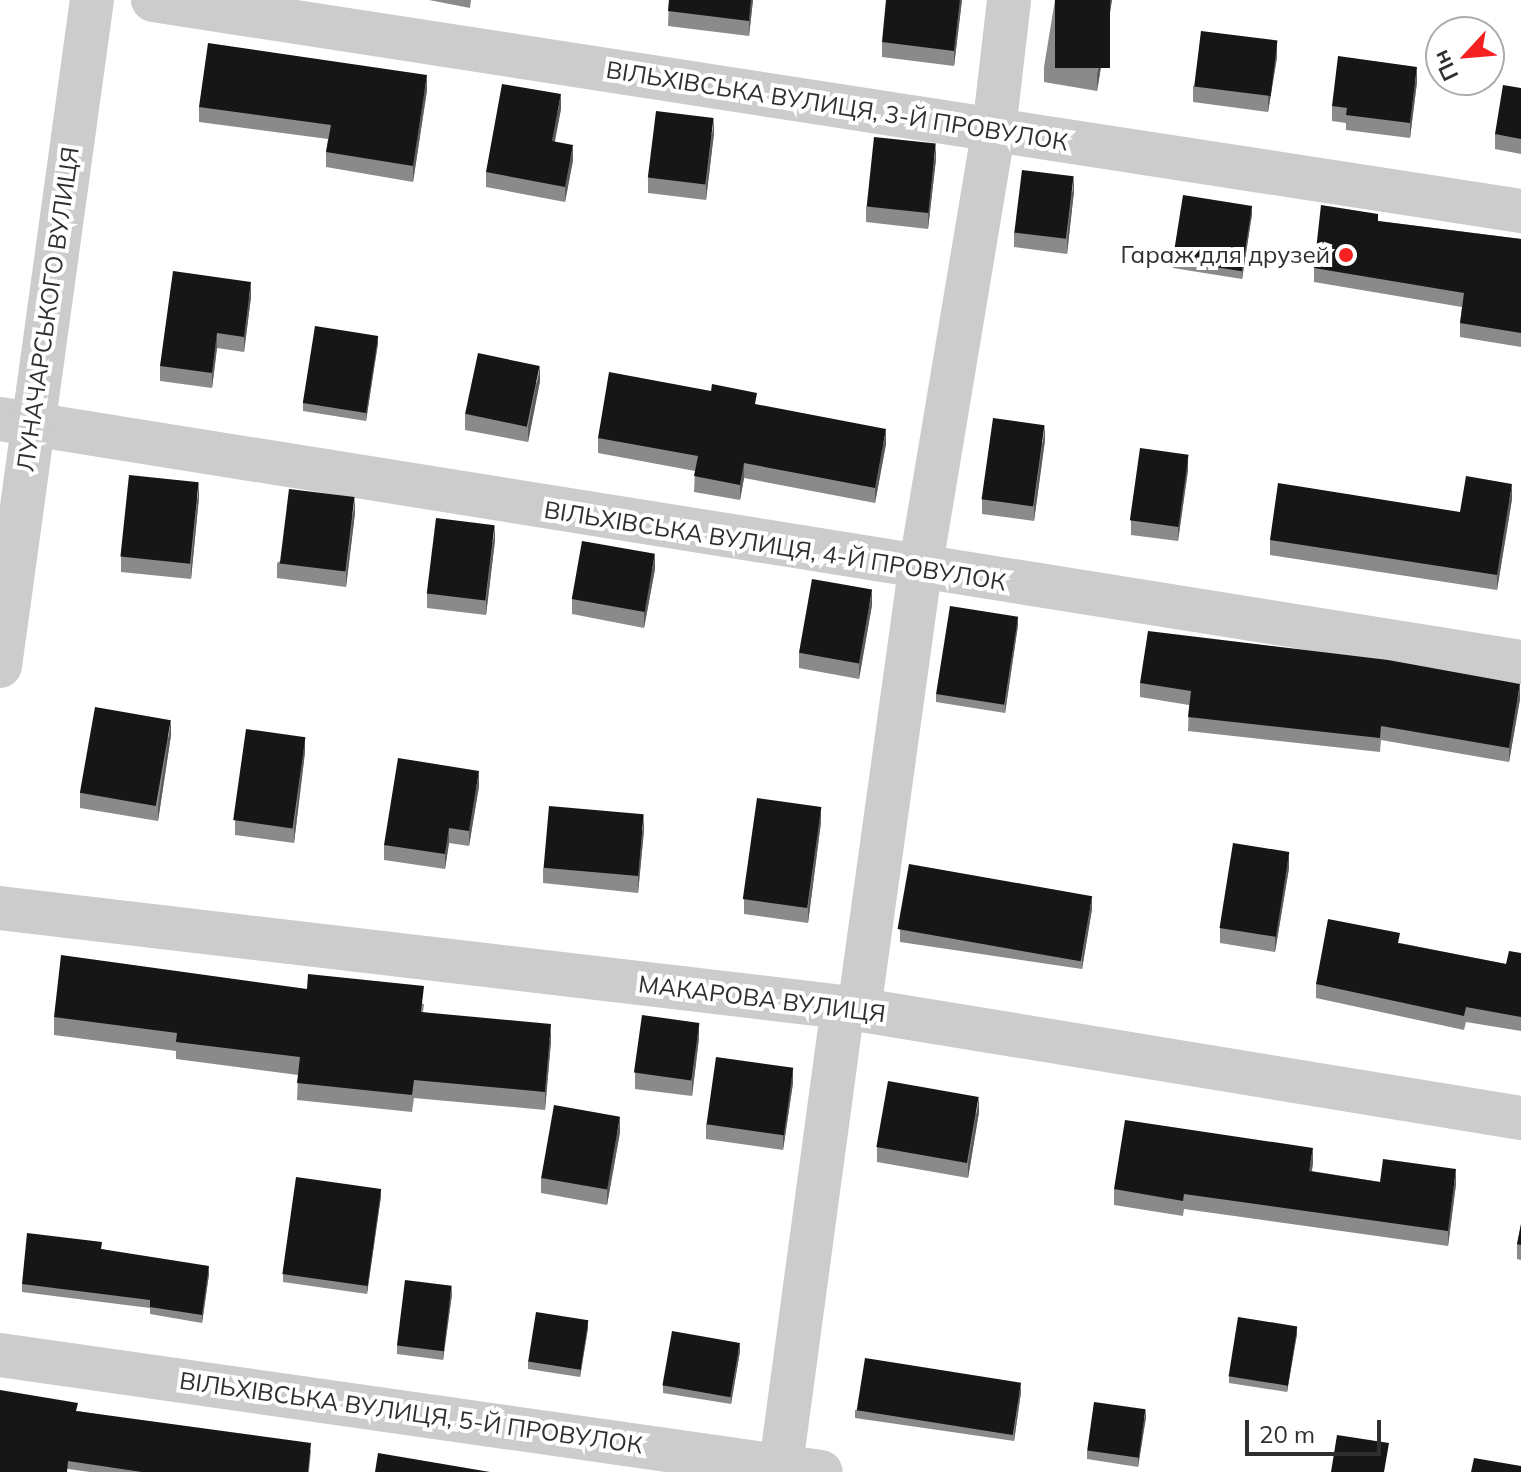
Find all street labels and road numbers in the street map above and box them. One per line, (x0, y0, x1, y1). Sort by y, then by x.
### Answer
street label: ВІЛЬХІВСЬКА ВУЛИЦЯ, 3-Й ПРОВУЛОК (604, 55, 1070, 157)
street label: ЛУНАЧАРСЬКОГО ВУЛИЦЯ (11, 145, 85, 473)
street label: ВІЛЬХІВСЬКА ВУЛИЦЯ, 4-Й ПРОВУЛОК (542, 495, 1008, 597)
street label: МАКАРОВА ВУЛИЦЯ (637, 970, 887, 1028)
street label: ВІЛЬХІВСЬКА ВУЛИЦЯ, 5-Й ПРОВУЛОК (178, 1366, 644, 1460)

